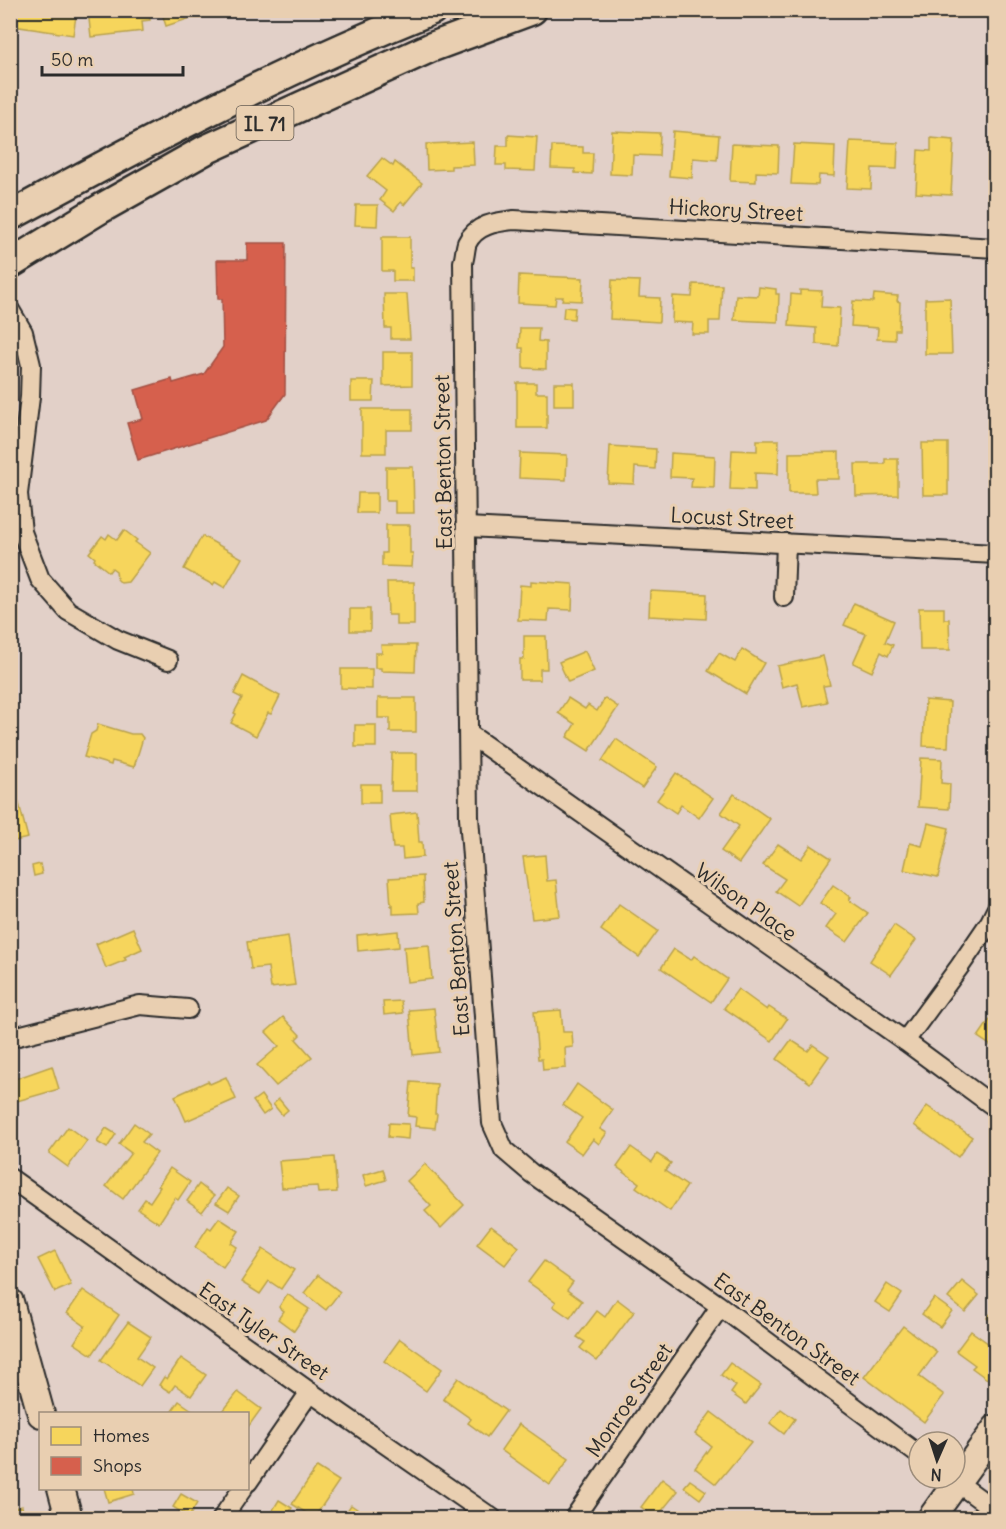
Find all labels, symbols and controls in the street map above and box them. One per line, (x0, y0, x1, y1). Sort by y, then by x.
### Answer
scale bar (42, 39, 183, 77)
text: 50 m (51, 48, 93, 71)
road number: IL 71 (236, 106, 294, 140)
street label: Hickory Street (668, 193, 804, 227)
street label: East Benton Street (428, 374, 458, 550)
street label: Locust Street (670, 501, 794, 535)
street label: Wilson Place (690, 857, 802, 947)
street label: East Benton Street (436, 861, 476, 1037)
street label: East Benton Street (708, 1267, 866, 1391)
street label: East Tyler Street (194, 1276, 334, 1386)
street label: Monroe Street (580, 1338, 678, 1462)
legend (39, 1412, 249, 1490)
text: Homes (93, 1424, 150, 1447)
north arrow (907, 1430, 967, 1490)
text: Shops (93, 1454, 142, 1477)
text: N (930, 1465, 942, 1485)

